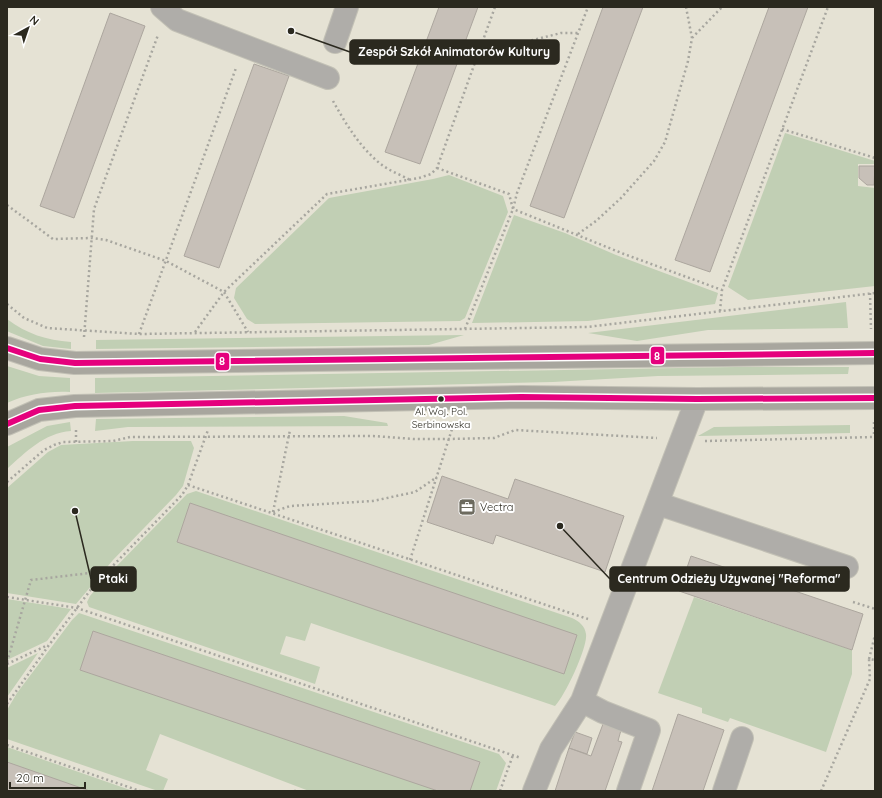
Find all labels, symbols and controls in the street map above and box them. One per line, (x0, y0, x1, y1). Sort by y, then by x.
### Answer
north arrow (8, 8, 48, 48)
text: N (27, 12, 42, 28)
callout: Zespół Szkół Animatorów Kultury (350, 40, 559, 64)
text: Zespół Szkół Animatorów Kultury (358, 44, 550, 59)
line badge: 8 (650, 346, 665, 365)
text: 8 (654, 349, 660, 363)
line badge: 8 (215, 352, 230, 371)
text: 8 (219, 354, 225, 368)
marker: Al. Woj. Pol. Serbinowska (436, 394, 446, 404)
place label: Al. Woj. Pol. Serbinowska (412, 405, 470, 431)
office icon: Vectra (457, 497, 477, 517)
place label: Vectra (480, 500, 513, 514)
callout: Ptaki (91, 567, 136, 591)
callout: Centrum Odzieży Używanej "Reforma" (610, 567, 849, 591)
text: Ptaki (98, 571, 128, 586)
text: Centrum Odzieży Używanej "Reforma" (618, 571, 840, 586)
scale bar (10, 764, 85, 790)
text: 20 m (16, 770, 44, 785)

